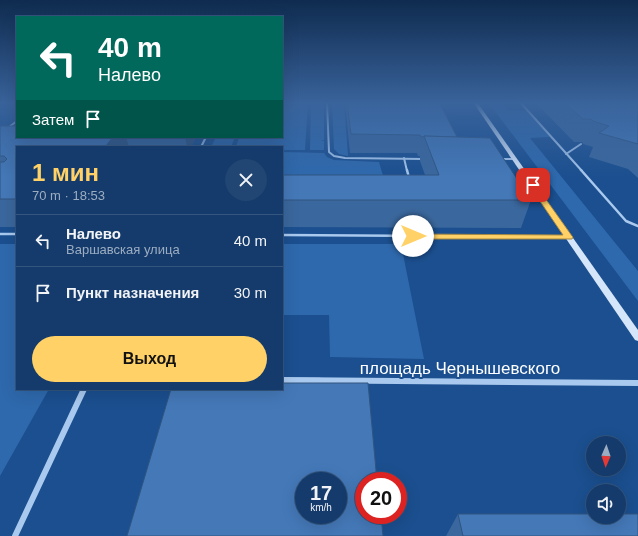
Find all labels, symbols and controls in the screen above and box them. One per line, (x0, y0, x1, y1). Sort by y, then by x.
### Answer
icon: left (32, 32, 84, 84)
text: 40 m (98, 32, 162, 63)
text: Налево (98, 65, 161, 85)
icon: arrive (82, 108, 104, 130)
text: Затем (32, 111, 74, 128)
text: 1 мин (32, 159, 99, 186)
button: close (225, 159, 267, 201)
pin (516, 168, 550, 202)
icon: arrive (522, 174, 544, 196)
text: 70 m · 18:53 (32, 188, 105, 203)
position arrow (392, 215, 434, 257)
text: Налево (66, 225, 121, 242)
icon: left (32, 230, 54, 252)
text: 40 m (234, 232, 267, 249)
text: Варшавская улица (66, 242, 180, 257)
icon: arrive (32, 282, 54, 304)
text: Пункт назначения (66, 284, 199, 301)
text: 30 m (234, 284, 267, 301)
button: Выход (32, 336, 267, 382)
street label: площадь Чернышевского (360, 359, 560, 378)
north arrow (586, 436, 626, 476)
map controls (586, 436, 626, 524)
speed limit sign: 20 (355, 472, 407, 524)
text: 17 (310, 482, 332, 504)
button: sound (586, 484, 626, 524)
text: km/h (310, 502, 332, 513)

